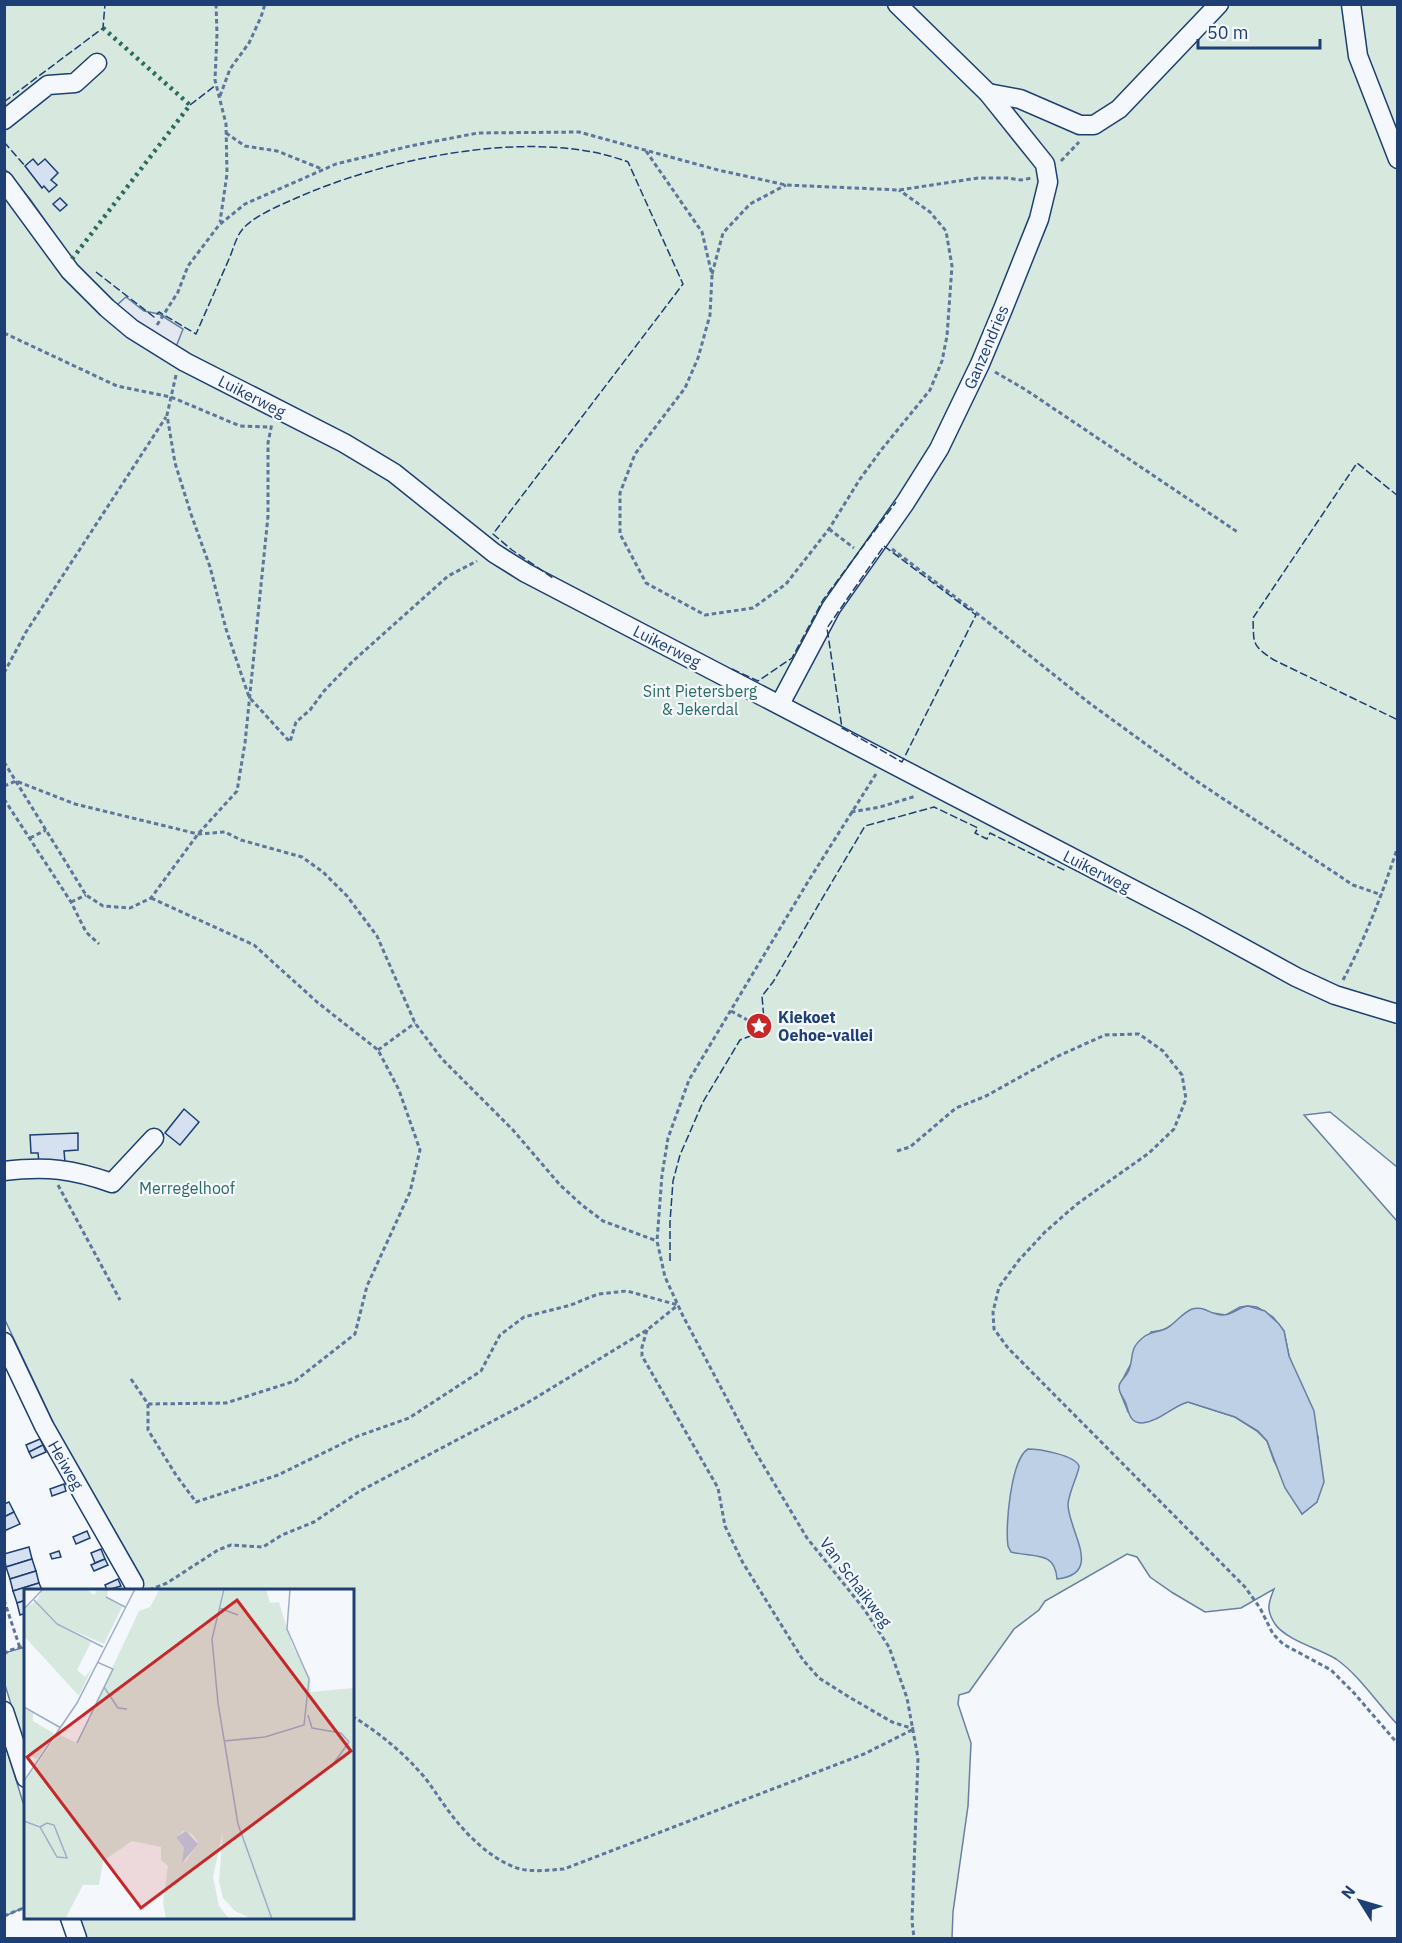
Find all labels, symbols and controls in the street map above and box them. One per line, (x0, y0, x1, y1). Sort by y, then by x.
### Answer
scale bar (1198, 12, 1320, 50)
text: 50 m (1207, 21, 1249, 44)
street label: Ganzendries (959, 302, 1013, 392)
street label: Luikerweg (215, 370, 290, 422)
street label: Luikerweg (630, 620, 705, 672)
park label: Sint Pietersberg & Jekerdal (643, 681, 758, 719)
street label: Luikerweg (1060, 845, 1135, 897)
place label: Kiekoet Oehoe-vallei (778, 1007, 873, 1045)
place icon: Kiekoet Oehoe-vallei (744, 1011, 774, 1041)
park label: Merregelhoof (139, 1178, 235, 1198)
street label: Heiweg (44, 1437, 88, 1494)
street label: Van Schaikweg (816, 1533, 897, 1631)
inset map (24, 1589, 354, 1919)
north arrow (1330, 1871, 1390, 1931)
text: N (1337, 1881, 1359, 1903)

